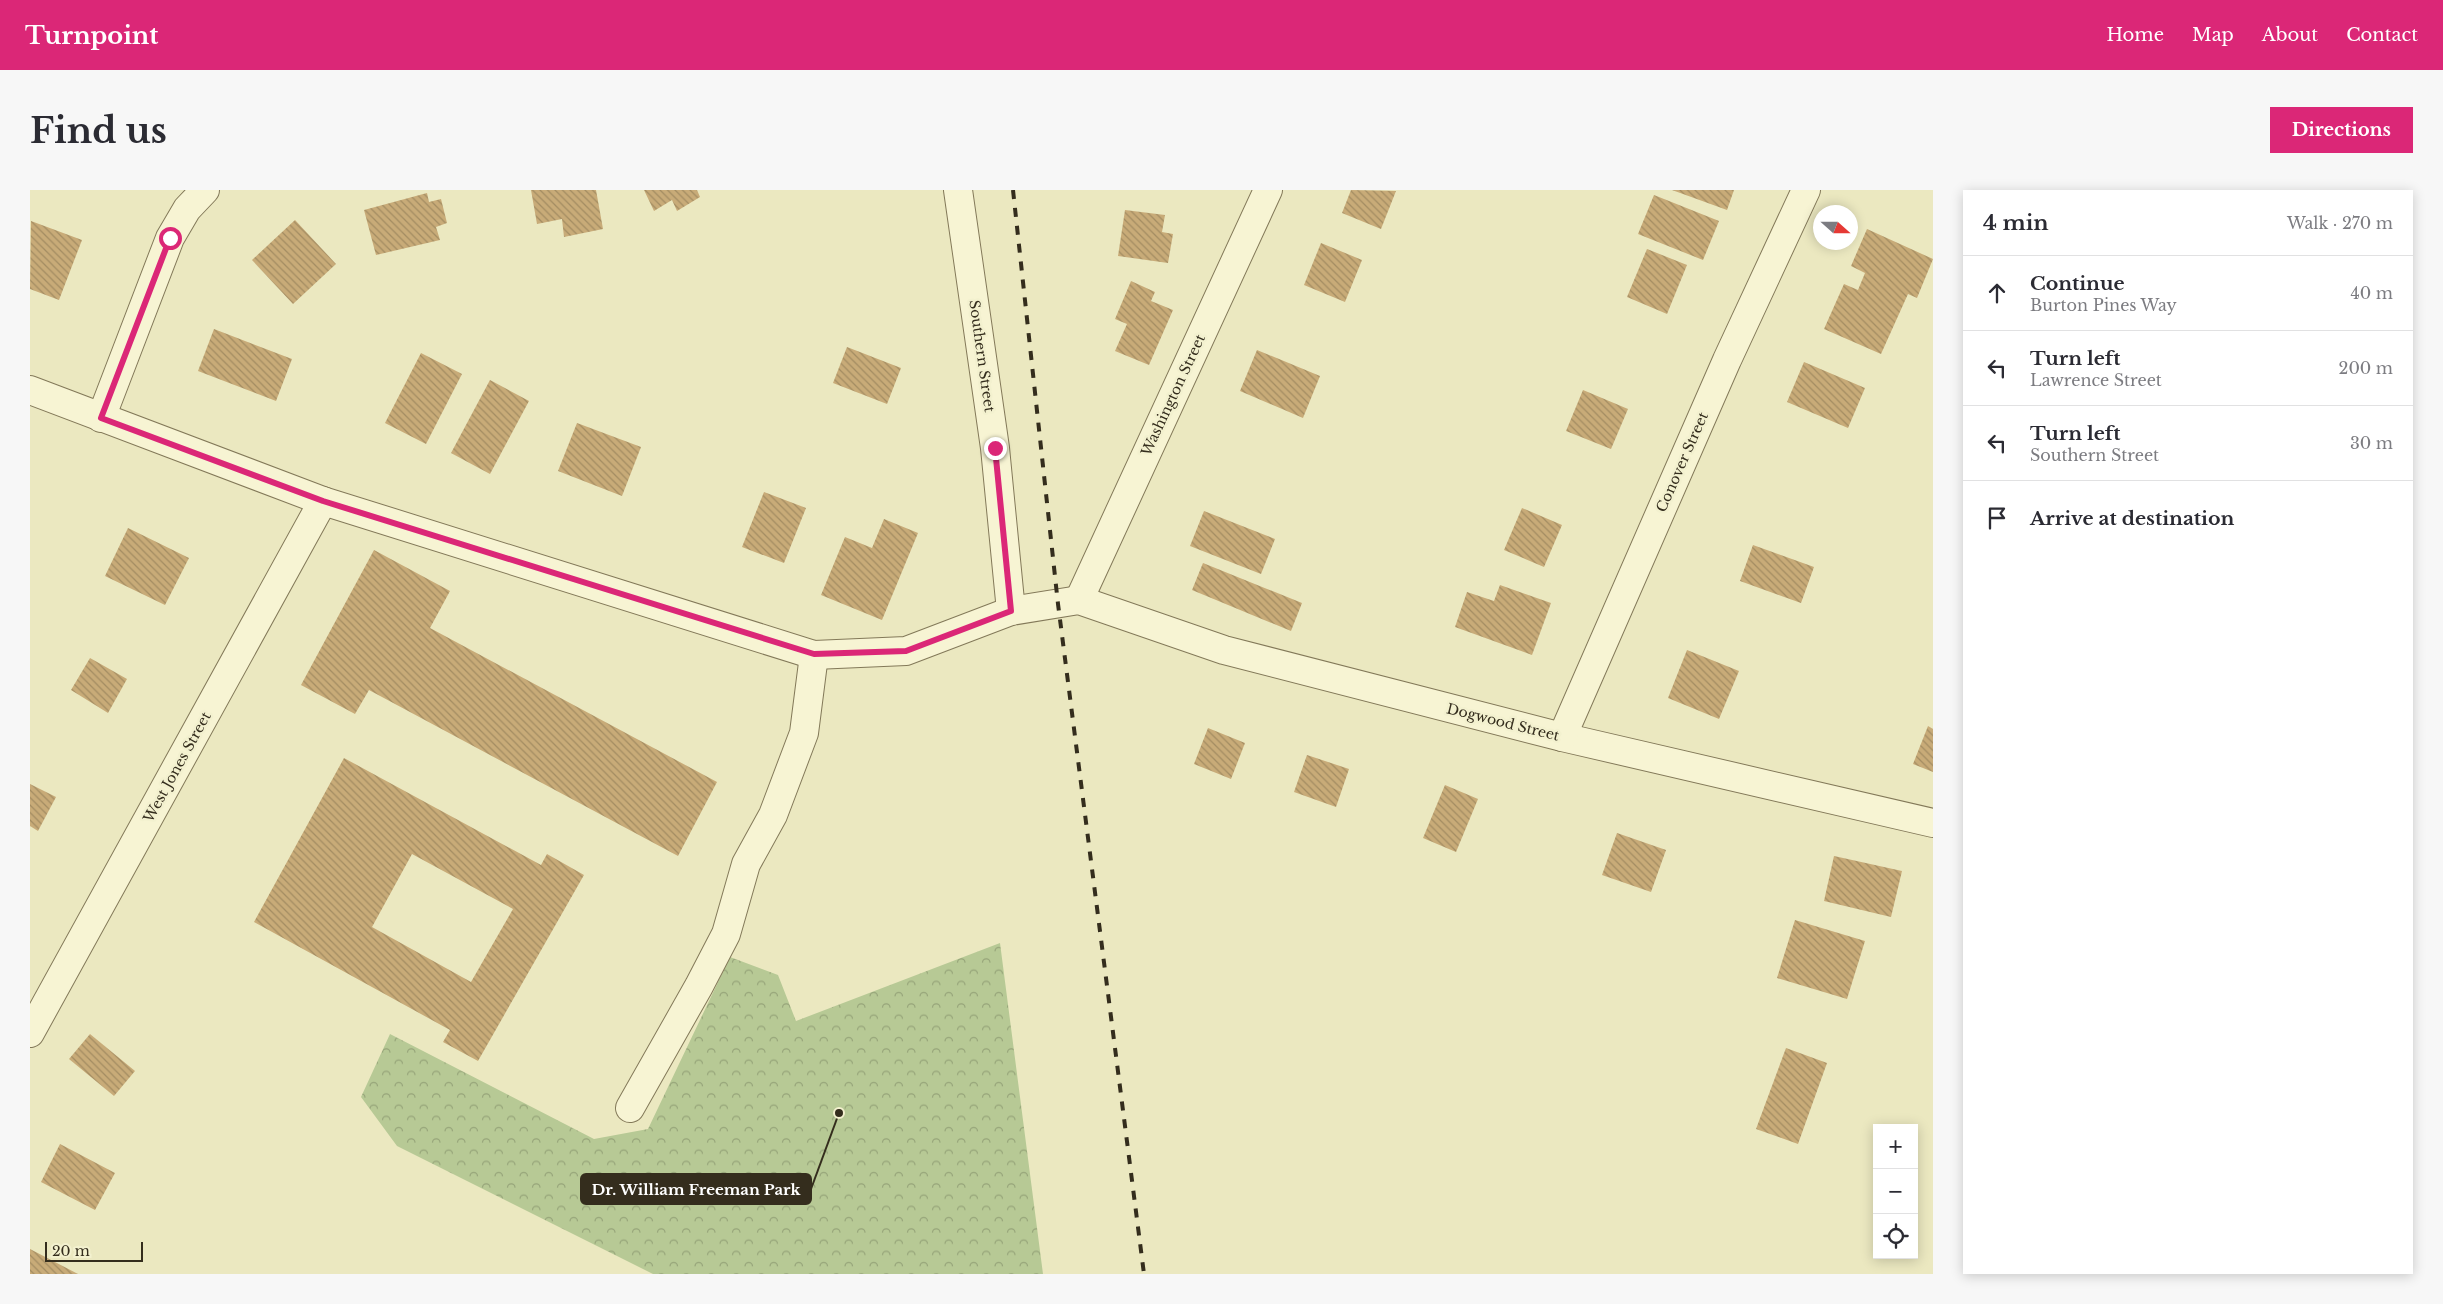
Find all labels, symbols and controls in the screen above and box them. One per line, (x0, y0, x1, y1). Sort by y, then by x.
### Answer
text: Turnpoint (25, 21, 158, 50)
text: Home (2106, 24, 2164, 46)
text: Map (2192, 24, 2234, 46)
text: About (2262, 24, 2318, 46)
text: Contact (2346, 24, 2418, 46)
button: Directions (2270, 107, 2413, 153)
text: Find us (30, 109, 167, 152)
north arrow (1813, 205, 1858, 250)
text: 4 min (1983, 210, 2049, 236)
text: Walk · 270 m (2287, 213, 2393, 233)
route start (159, 227, 182, 250)
text: Continue (2030, 272, 2125, 295)
icon: ahead (1983, 279, 2011, 307)
text: 40 m (2350, 283, 2393, 303)
text: Burton Pines Way (2030, 295, 2177, 315)
street label: Southern Street (965, 299, 999, 414)
street label: Washington Street (1137, 331, 1209, 460)
text: Turn left (2030, 347, 2121, 370)
icon: left (1983, 354, 2011, 382)
text: 200 m (2339, 358, 2393, 378)
text: Lawrence Street (2030, 370, 2162, 390)
street label: Conover Street (1652, 409, 1712, 515)
text: Turn left (2030, 422, 2121, 445)
icon: left (1983, 429, 2011, 457)
text: 30 m (2350, 433, 2393, 453)
route end (984, 437, 1007, 460)
text: Southern Street (2030, 445, 2159, 465)
icon: arrive (1983, 504, 2011, 532)
text: Arrive at destination (2030, 507, 2234, 530)
street label: Dogwood Street (1445, 699, 1562, 745)
street label: West Jones Street (139, 708, 215, 826)
map controls (1873, 1124, 1918, 1259)
button: + (1873, 1124, 1918, 1169)
button: − (1873, 1169, 1918, 1214)
callout: Dr. William Freeman Park (581, 1174, 811, 1204)
text: Dr. William Freeman Park (591, 1180, 802, 1199)
button: locate (1873, 1214, 1918, 1259)
scale bar (45, 1239, 142, 1262)
text: 20 m (52, 1242, 90, 1260)

